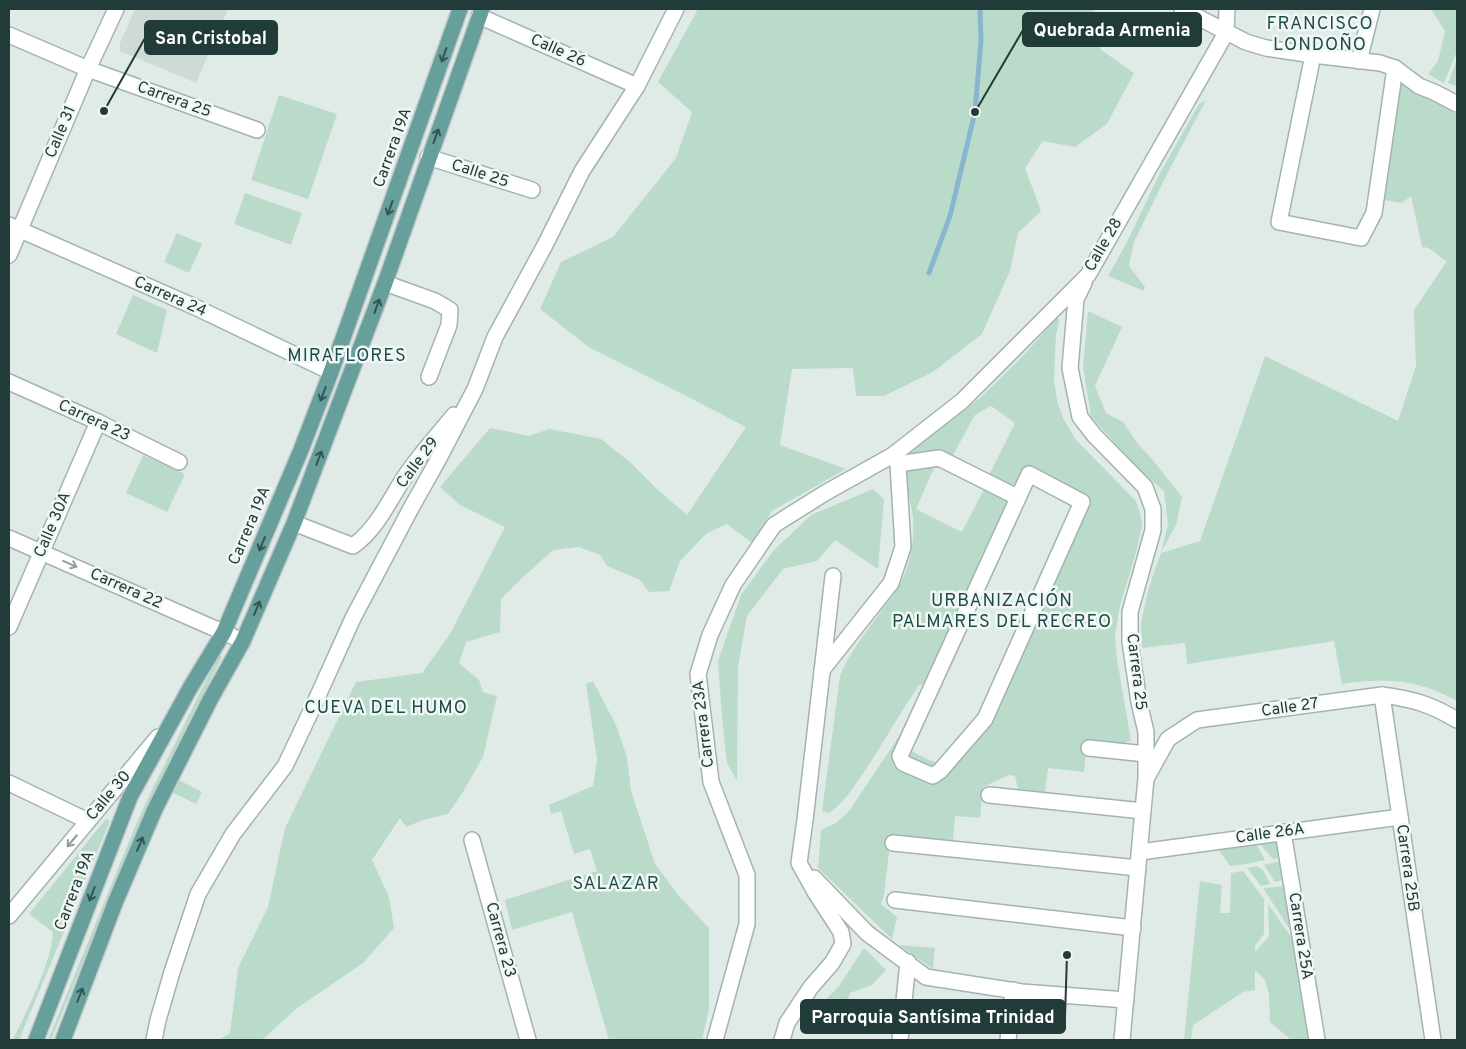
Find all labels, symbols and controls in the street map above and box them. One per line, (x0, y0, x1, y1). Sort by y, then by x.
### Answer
callout: Quebrada Armenia (1023, 13, 1201, 46)
district label: FRANCISCO LONDOÑO (1266, 13, 1374, 57)
text: Quebrada Armenia (1033, 20, 1191, 43)
callout: San Cristobal (145, 21, 277, 54)
text: San Cristobal (155, 28, 267, 51)
street label: Calle 26 (527, 30, 589, 72)
one-way arrow (439, 46, 448, 62)
street label: Carrera 25 (134, 77, 214, 123)
street label: Calle 31 (41, 103, 81, 161)
street label: Carrera 19A (369, 105, 417, 191)
one-way arrow (432, 129, 441, 144)
street label: Calle 25 (449, 155, 511, 193)
one-way arrow (385, 200, 394, 215)
street label: Calle 28 (1081, 214, 1127, 276)
street label: Carrera 24 (131, 272, 209, 322)
one-way arrow (373, 299, 382, 314)
district label: MIRAFLORES (287, 345, 407, 368)
one-way arrow (318, 385, 327, 401)
street label: Carrera 23 (55, 396, 133, 446)
street label: Calle 29 (392, 433, 444, 493)
one-way arrow (315, 451, 324, 466)
street label: Carrera 19A (224, 484, 276, 568)
street label: Calle 30A (30, 489, 76, 561)
one-way arrow (256, 536, 266, 551)
one-way arrow (62, 560, 77, 569)
street label: Carrera 22 (87, 564, 165, 614)
district label: URBANIZACIÓN PALMARES DEL RECREO (892, 588, 1112, 634)
one-way arrow (252, 601, 262, 616)
street label: Carrera 25 (1121, 632, 1151, 712)
street label: Carrera 23A (689, 679, 719, 769)
street label: Calle 27 (1260, 694, 1320, 722)
district label: CUEVA DEL HUMO (304, 697, 468, 720)
street label: Calle 30 (82, 767, 136, 825)
street label: Calle 26A (1234, 819, 1306, 849)
street label: Carrera 25B (1391, 823, 1423, 913)
one-way arrow (66, 834, 77, 847)
one-way arrow (136, 837, 146, 852)
street label: Carrera 19A (51, 848, 99, 934)
district label: SALAZAR (572, 873, 660, 896)
one-way arrow (87, 886, 96, 901)
street label: Carrera 25A (1283, 891, 1317, 981)
street label: Carrera 23 (480, 900, 520, 980)
one-way arrow (76, 988, 85, 1003)
callout: Parroquia Santísima Trinidad (801, 1000, 1065, 1033)
text: Parroquia Santísima Trinidad (811, 1007, 1055, 1030)

